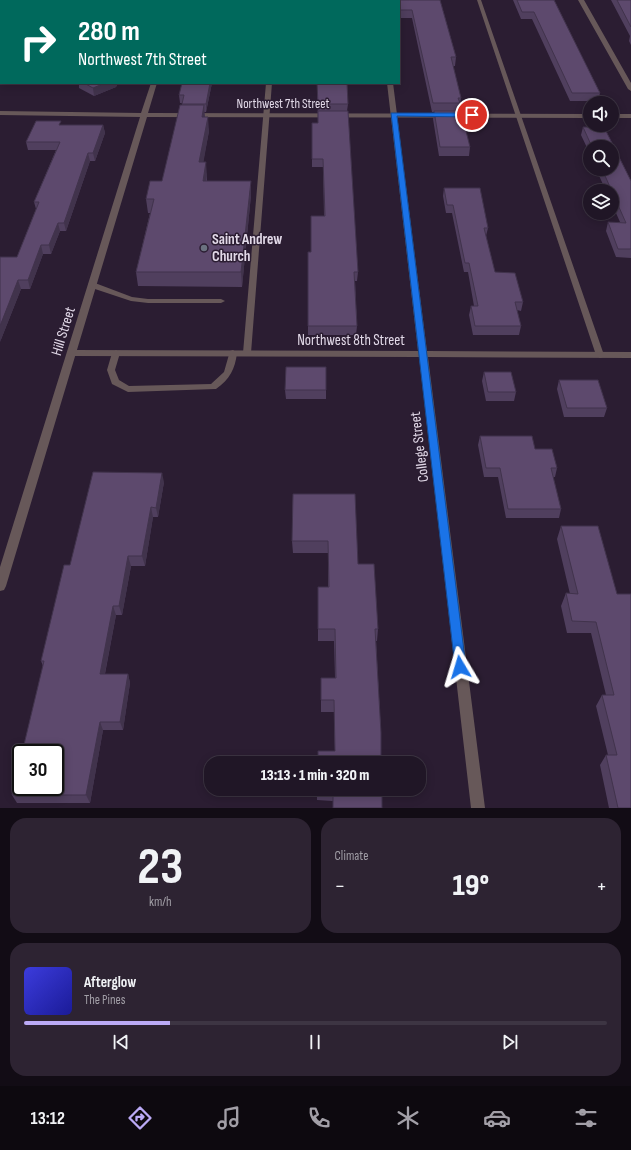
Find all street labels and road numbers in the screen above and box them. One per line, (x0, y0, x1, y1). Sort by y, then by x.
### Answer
street label: Northwest 7th Street (237, 96, 330, 112)
street label: Hill Street (47, 304, 80, 358)
street label: Northwest 8th Street (297, 331, 405, 350)
street label: College Street (406, 410, 433, 483)

